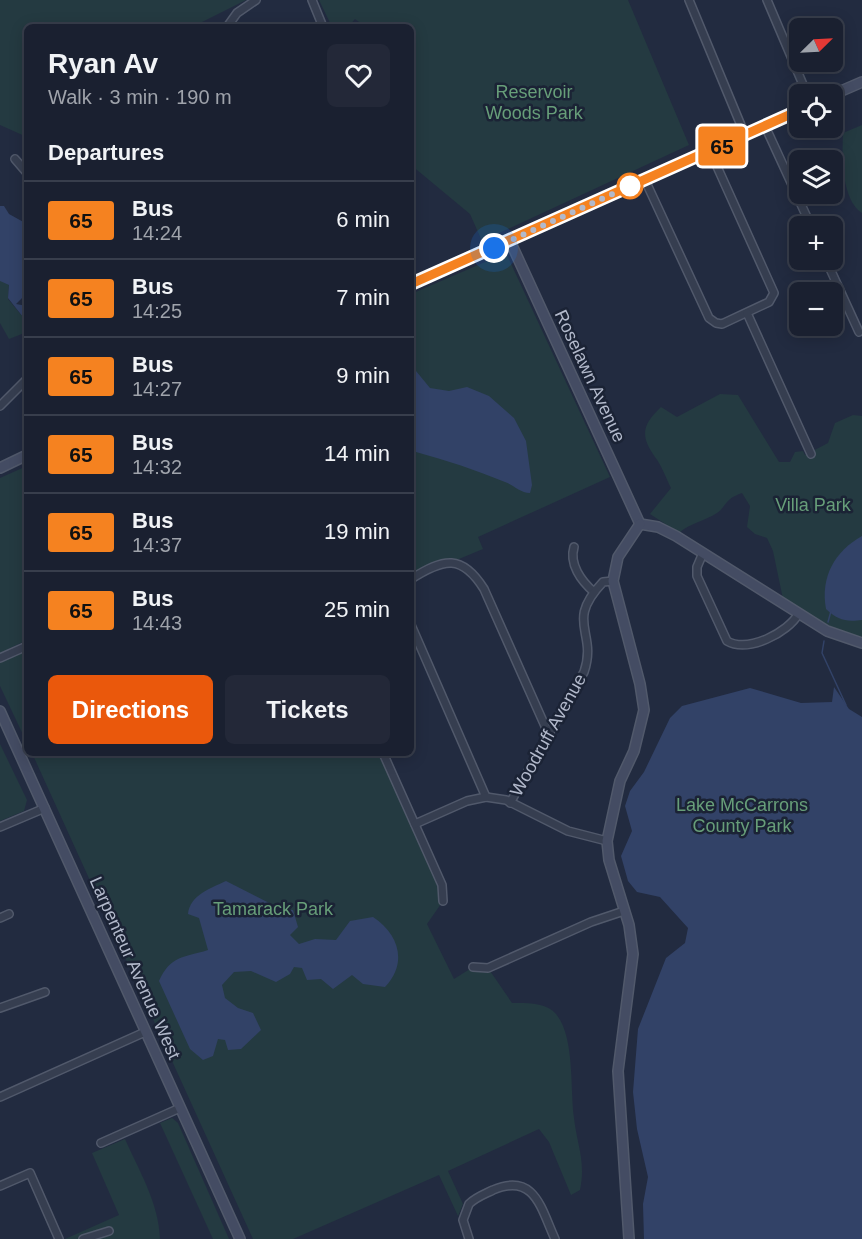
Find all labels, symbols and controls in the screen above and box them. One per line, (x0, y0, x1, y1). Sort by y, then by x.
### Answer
north arrow (789, 18, 843, 72)
map controls (789, 18, 843, 336)
button: heart (327, 44, 390, 107)
text: Ryan Av (48, 48, 158, 79)
park label: Reservoir Woods Park (485, 82, 584, 123)
button: locate (789, 84, 843, 138)
text: Walk · 3 min · 190 m (48, 86, 232, 108)
line badge: 65 (695, 126, 749, 166)
text: 65 (710, 135, 734, 158)
text: Departures (48, 140, 164, 165)
button: layers (789, 150, 843, 204)
unlabelled marker (617, 173, 643, 199)
text: Bus (132, 196, 174, 221)
text: 6 min (336, 207, 390, 232)
text: 65 (69, 209, 93, 232)
button: + (789, 216, 843, 270)
text: 14:24 (132, 222, 182, 244)
your location (479, 233, 509, 263)
text: Bus (132, 274, 174, 299)
button: − (789, 282, 843, 336)
text: 7 min (336, 285, 390, 310)
text: 65 (69, 287, 93, 310)
text: 14:25 (132, 300, 182, 322)
street label: Roselawn Avenue (551, 307, 629, 445)
text: Bus (132, 352, 174, 377)
text: 9 min (336, 363, 390, 388)
text: 65 (69, 365, 93, 388)
text: 14:27 (132, 378, 182, 400)
text: Bus (132, 430, 174, 455)
text: 14 min (324, 441, 390, 466)
text: 65 (69, 443, 93, 466)
text: 14:32 (132, 456, 182, 478)
park label: Villa Park (775, 495, 852, 515)
text: Bus (132, 508, 174, 533)
text: 19 min (324, 519, 390, 544)
text: 65 (69, 521, 93, 544)
text: 14:37 (132, 534, 182, 556)
text: Bus (132, 586, 174, 611)
text: 25 min (324, 597, 390, 622)
text: 65 (69, 599, 93, 622)
text: 14:43 (132, 612, 182, 634)
street label: Woodruff Avenue (506, 670, 590, 800)
button: Directions (48, 675, 213, 744)
button: Tickets (225, 675, 390, 744)
park label: Lake McCarrons County Park (676, 795, 808, 836)
street label: Larpenteur Avenue West (86, 874, 184, 1062)
park label: Tamarack Park (213, 899, 334, 919)

